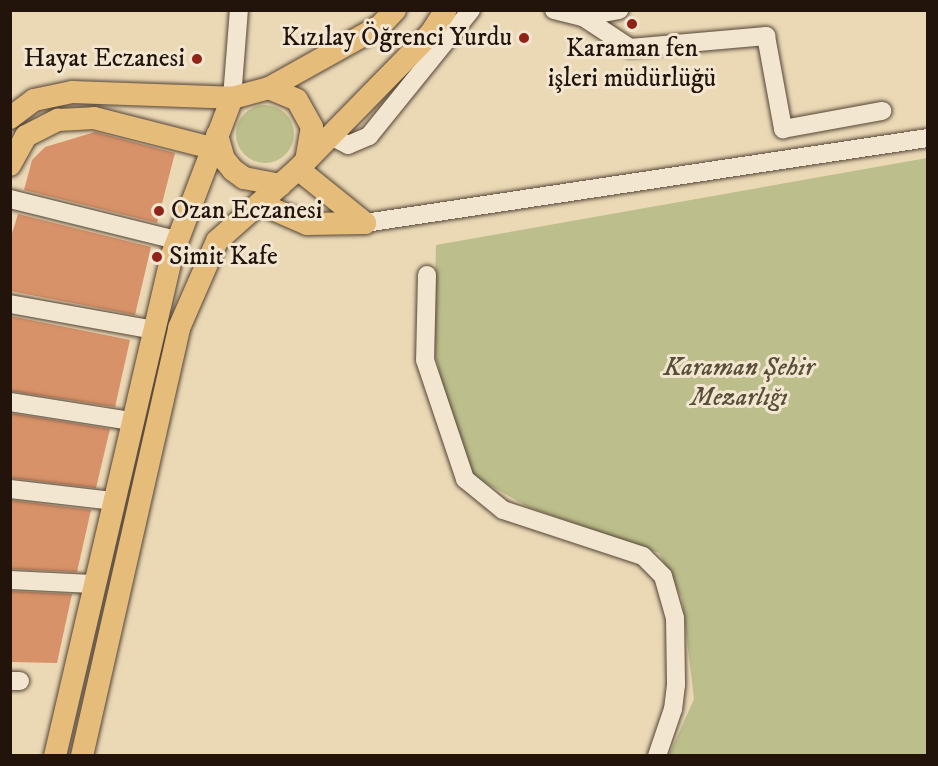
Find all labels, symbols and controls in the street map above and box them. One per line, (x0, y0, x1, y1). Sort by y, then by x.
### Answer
marker: Karaman fen işleri müdürlüğü (625, 17, 639, 31)
place label: Kızılay Öğrenci Yurdu (282, 22, 512, 54)
marker: Kızılay Öğrenci Yurdu (517, 31, 531, 45)
place label: Karaman fen işleri müdürlüğü (548, 33, 716, 94)
place label: Hayat Eczanesi (23, 43, 185, 75)
marker: Hayat Eczanesi (190, 52, 204, 66)
place label: Ozan Eczanesi (171, 195, 322, 227)
marker: Ozan Eczanesi (152, 204, 166, 218)
place label: Simit Kafe (169, 241, 278, 273)
marker: Simit Kafe (150, 250, 164, 264)
park label: Karaman Şehir Mezarlığı (664, 352, 814, 414)

